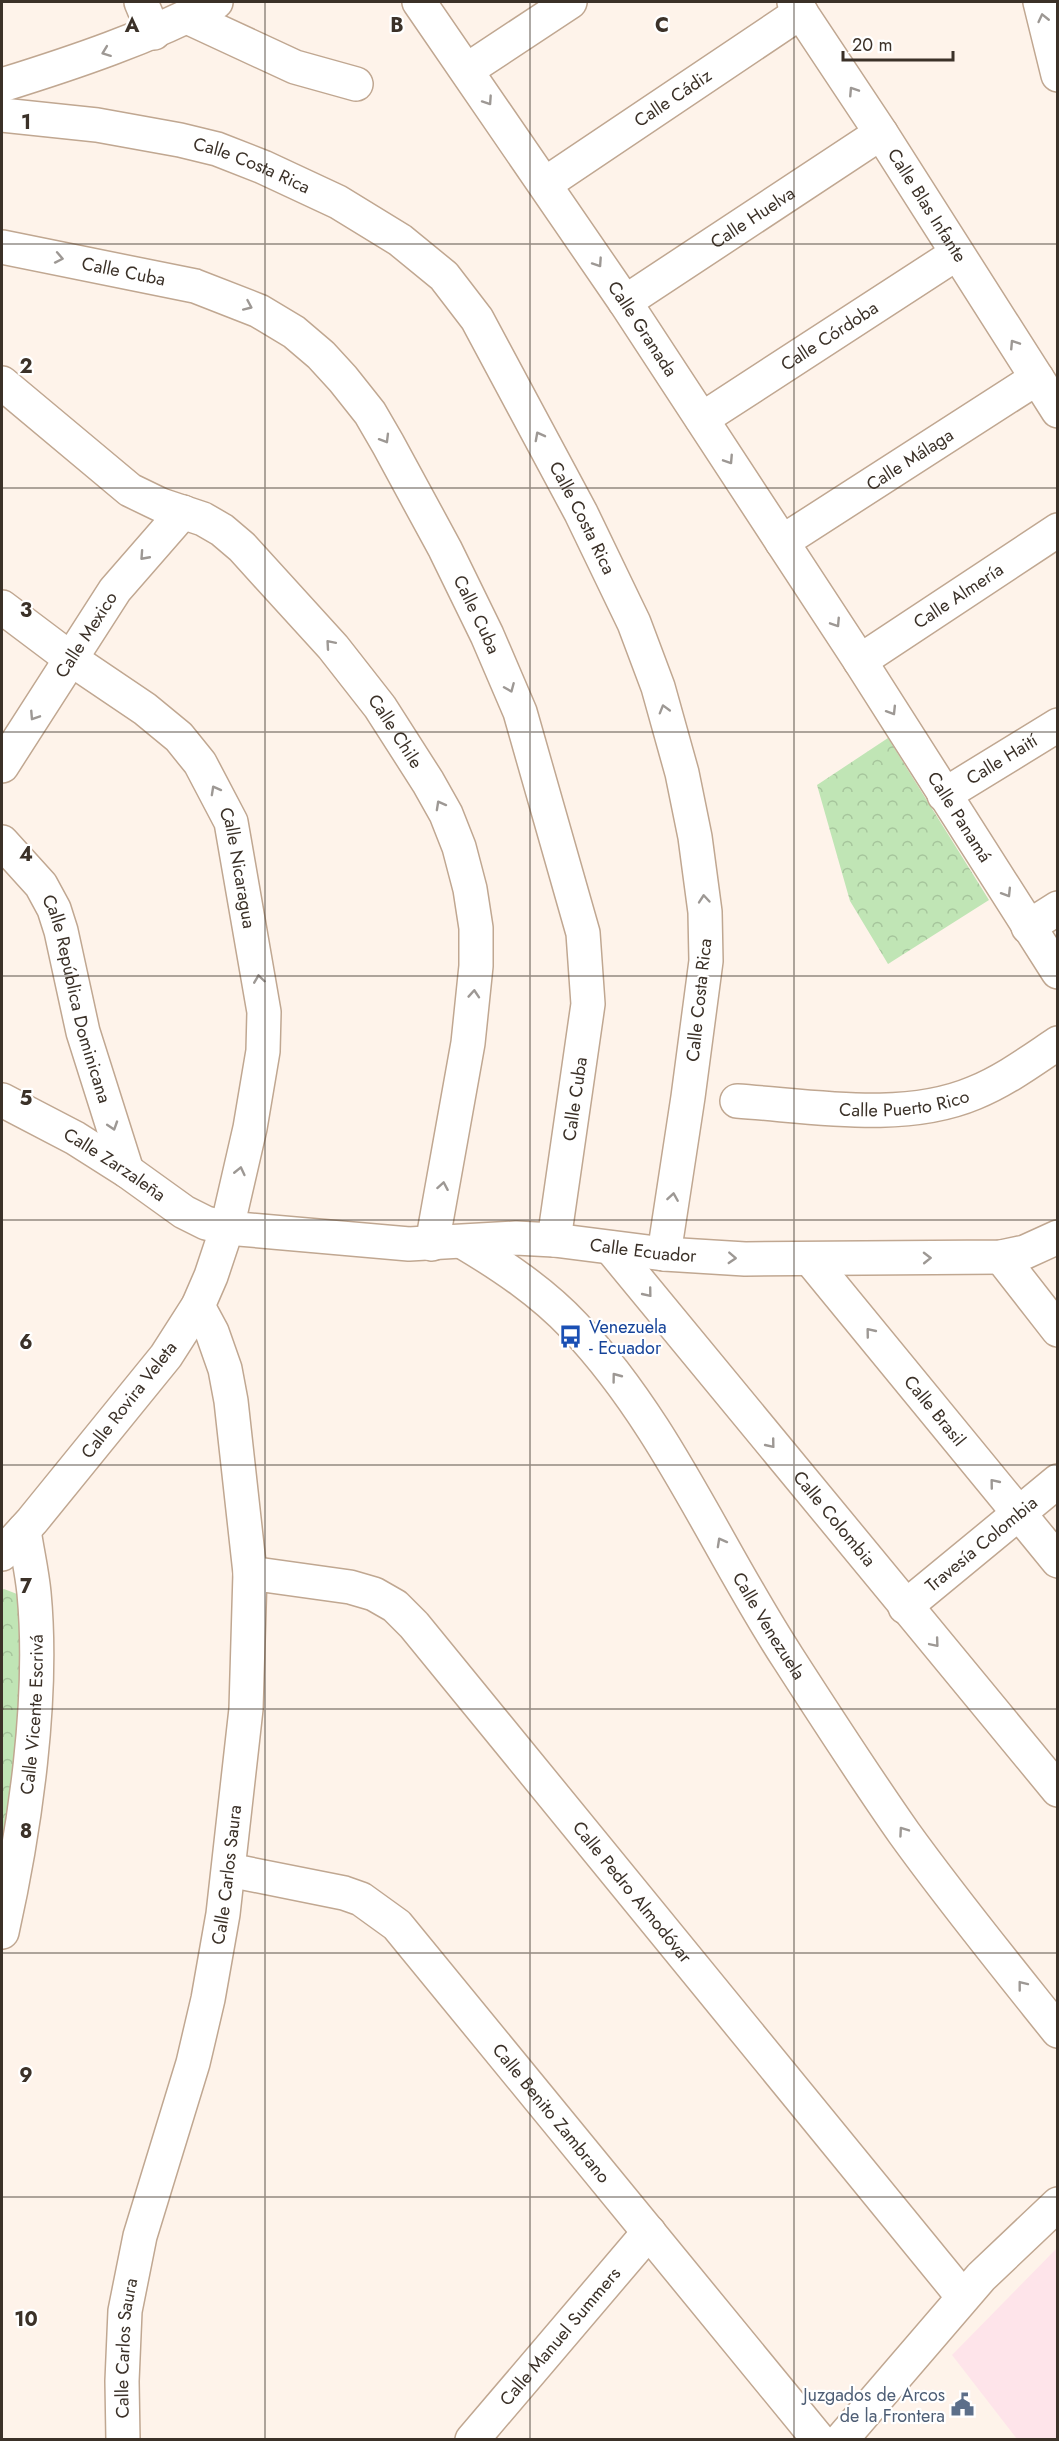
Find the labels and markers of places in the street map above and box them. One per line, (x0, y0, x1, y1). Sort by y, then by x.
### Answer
place label: Venezuela - Ecuador (589, 1314, 667, 1361)
bus stop icon: Venezuela - Ecuador (558, 1324, 584, 1350)
place label: Juzgados de Arcos de la Frontera (801, 2382, 945, 2429)
public building icon: Juzgados de Arcos de la Frontera (950, 2392, 976, 2418)

